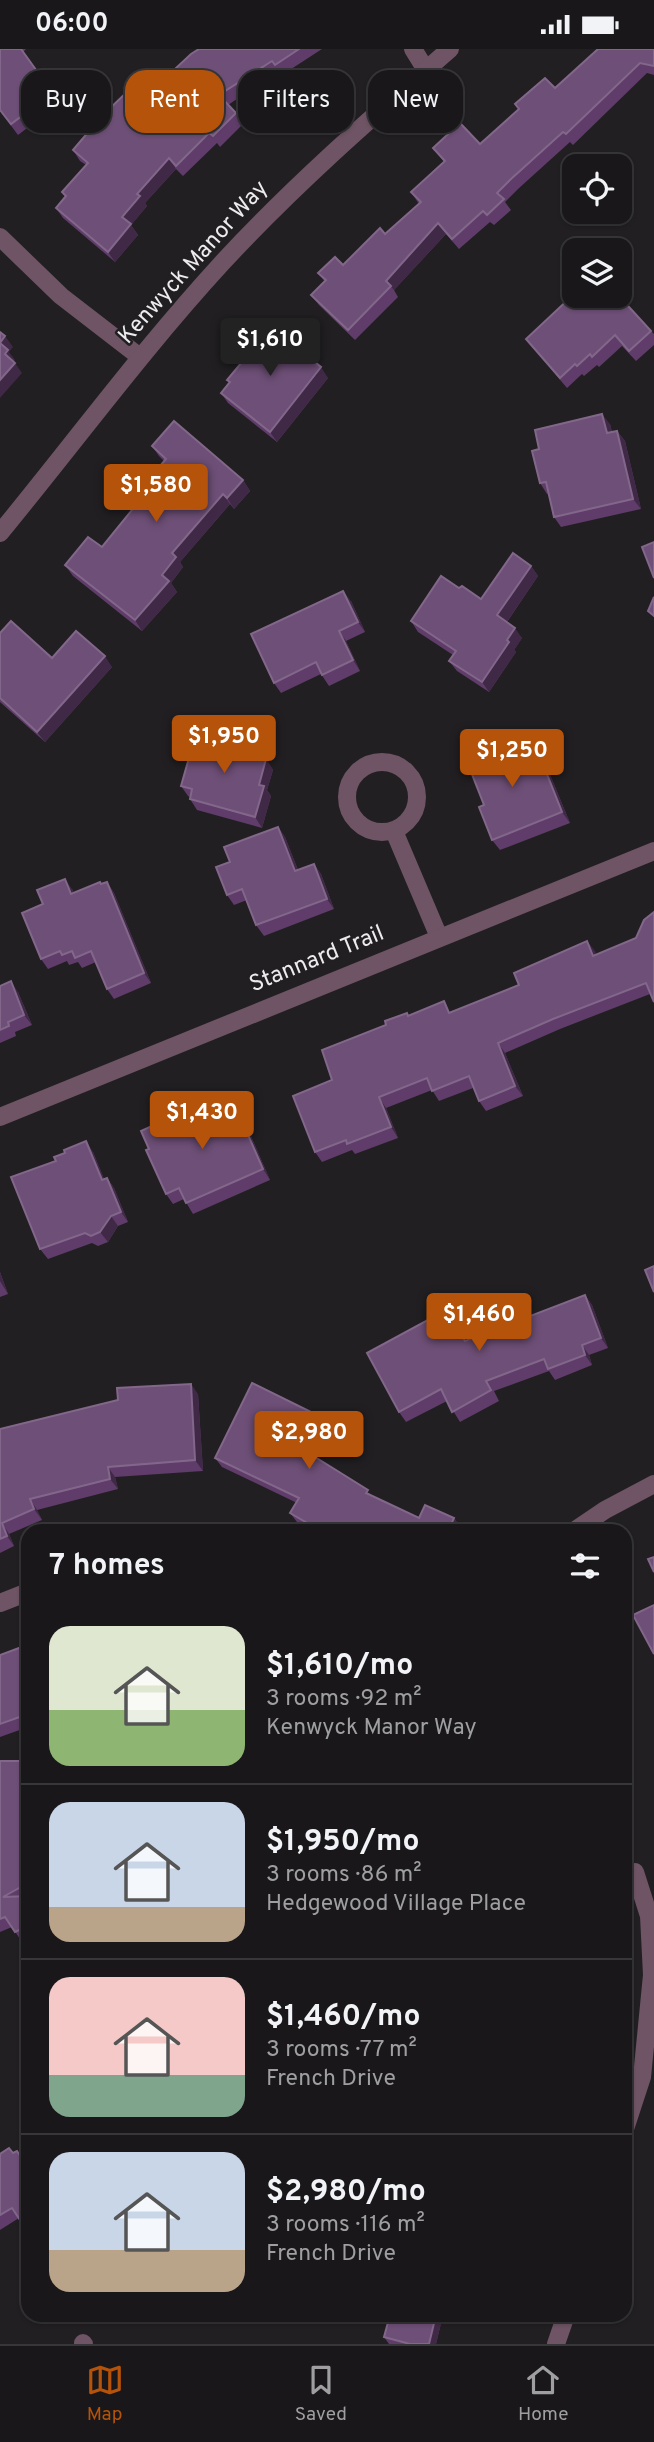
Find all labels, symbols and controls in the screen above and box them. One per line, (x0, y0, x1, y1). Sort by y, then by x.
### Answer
text: 06:00 (35, 8, 109, 41)
chip: Buy (21, 70, 111, 133)
chip: Rent (125, 70, 224, 133)
chip: Filters (238, 70, 354, 133)
chip: New (368, 70, 463, 133)
map controls (562, 154, 632, 308)
button: locate (562, 154, 632, 224)
street label: Kenwyck Manor Way (113, 175, 275, 351)
button: layers (562, 238, 632, 308)
pin: $1,610 (213, 319, 327, 378)
text: $1,610 (236, 326, 304, 355)
pin: $1,580 (99, 465, 213, 524)
text: $1,580 (120, 472, 192, 501)
pin: $1,950 (167, 715, 281, 775)
text: $1,950 (188, 723, 260, 752)
pin: $1,250 (455, 729, 569, 789)
text: $1,250 (476, 737, 548, 766)
street label: Stannard Trail (245, 920, 389, 1000)
pin: $1,430 (145, 1091, 259, 1151)
text: $1,430 (166, 1099, 238, 1128)
pin: $1,460 (422, 1293, 536, 1353)
text: $1,460 (442, 1301, 516, 1330)
pin: $2,980 (252, 1411, 366, 1471)
text: $2,980 (270, 1419, 348, 1448)
icon: filters (566, 1547, 604, 1585)
text: 7 homes (49, 1548, 165, 1585)
text: $1,610/mo (266, 1648, 413, 1685)
icon: home (105, 1654, 189, 1738)
text: 3 rooms · 92 m² (266, 1685, 422, 1714)
text: Kenwyck Manor Way (266, 1714, 477, 1743)
text: $1,950/mo (266, 1824, 419, 1861)
icon: home (105, 1830, 189, 1914)
text: 3 rooms · 86 m² (266, 1861, 422, 1890)
text: Hedgewood Village Place (266, 1890, 526, 1919)
text: $1,460/mo (266, 1999, 420, 2036)
icon: home (105, 2005, 189, 2089)
text: 3 rooms · 77 m² (266, 2036, 417, 2065)
text: French Drive (266, 2065, 396, 2094)
text: $2,980/mo (266, 2174, 426, 2211)
icon: home (105, 2180, 189, 2264)
text: 3 rooms · 116 m² (266, 2211, 425, 2240)
text: French Drive (266, 2240, 396, 2269)
tab: Map (86, 2361, 124, 2427)
tab: Saved (295, 2361, 347, 2427)
tab: Home (518, 2361, 568, 2427)

